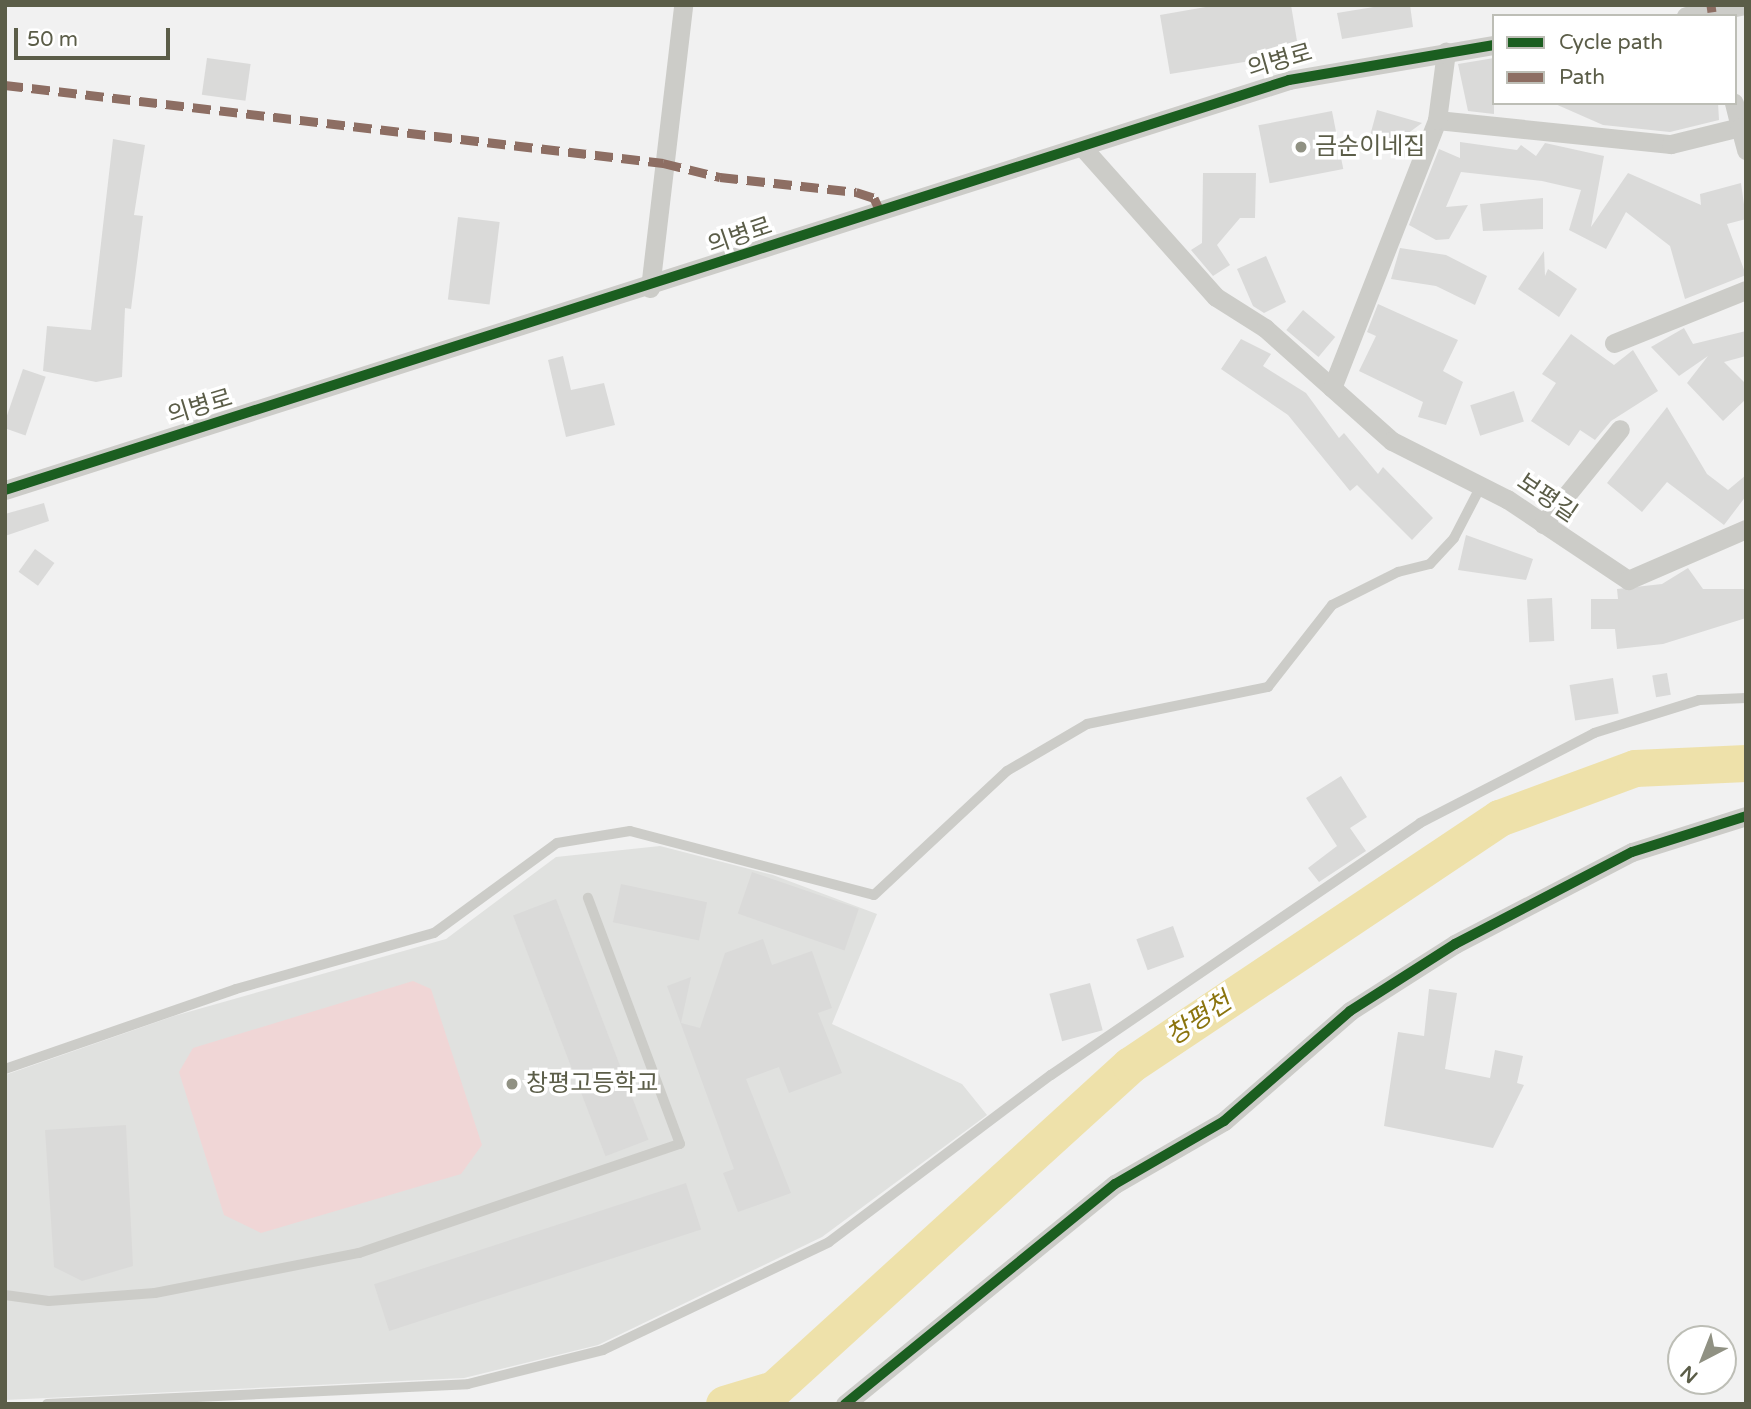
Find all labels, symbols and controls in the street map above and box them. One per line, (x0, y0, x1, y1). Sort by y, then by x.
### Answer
scale bar (18, 14, 173, 58)
legend (1492, 14, 1737, 105)
text: 50 m (27, 27, 78, 52)
text: Cycle path (1559, 30, 1663, 55)
street label: 의병로 (1244, 38, 1316, 84)
text: Path (1559, 65, 1605, 90)
place label: 금순이네집 (1315, 133, 1425, 161)
marker: 금순이네집 (1293, 139, 1309, 155)
street label: 의병로 (704, 212, 776, 260)
street label: 의병로 (164, 384, 236, 430)
street label: 보평길 (1511, 468, 1583, 528)
water label: 창평천 (1161, 986, 1237, 1052)
place label: 창평고등학교 (526, 1070, 658, 1098)
marker: 창평고등학교 (504, 1076, 520, 1092)
north arrow (1667, 1325, 1737, 1395)
text: N (1676, 1361, 1702, 1387)

